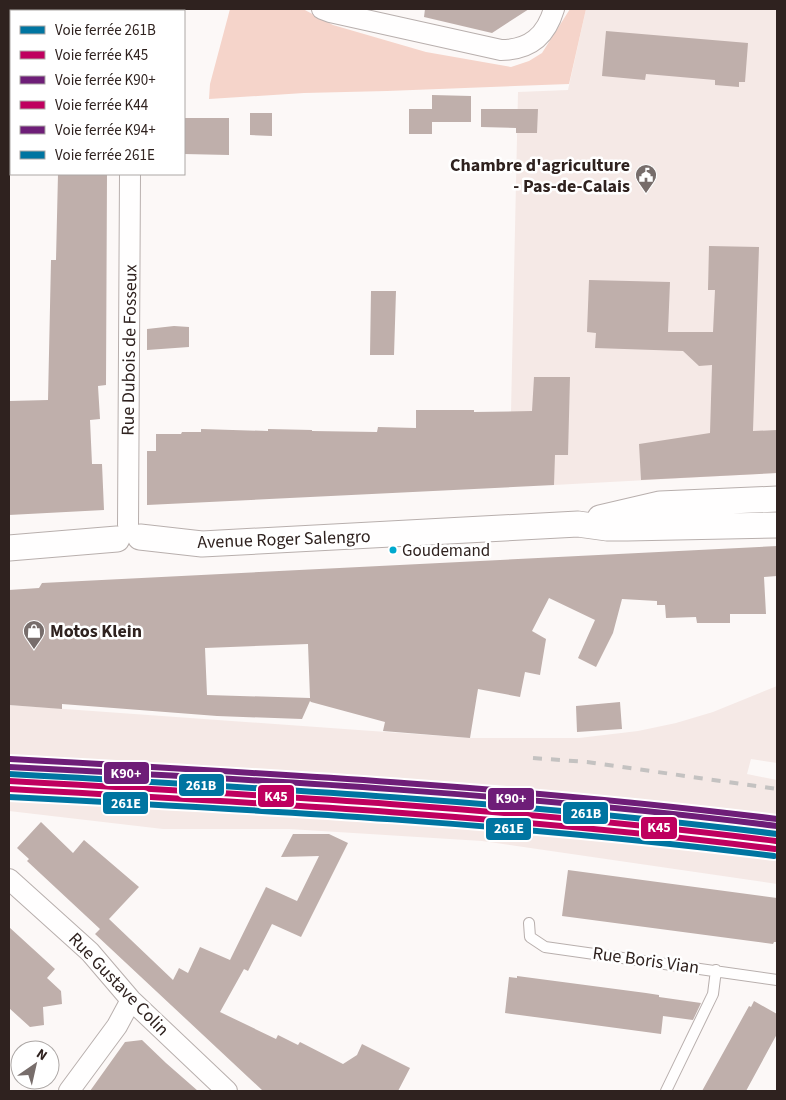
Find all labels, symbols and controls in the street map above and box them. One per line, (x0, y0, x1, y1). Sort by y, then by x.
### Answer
legend (10, 10, 185, 175)
text: Voie ferrée 261B (55, 20, 156, 41)
text: Voie ferrée K45 (55, 45, 148, 66)
text: Voie ferrée K90+ (55, 70, 156, 91)
text: Voie ferrée K44 (55, 95, 149, 116)
text: Voie ferrée K94+ (55, 120, 156, 141)
text: Voie ferrée 261E (55, 145, 155, 166)
place label: Chambre d'agriculture - Pas-de-Calais (450, 153, 630, 199)
public building icon: Chambre d'agriculture - Pas-de-Calais (634, 163, 658, 194)
street label: Rue Dubois de Fosseux (116, 264, 143, 436)
street label: Avenue Roger Salengro (197, 524, 371, 555)
place label: Goudemand (402, 539, 490, 563)
marker: Goudemand (388, 545, 398, 555)
shop icon: Motos Klein (22, 619, 46, 650)
place label: Motos Klein (50, 619, 142, 644)
line badge: K90+ (103, 761, 150, 785)
text: K90+ (111, 764, 141, 784)
line badge: 261B (178, 773, 225, 797)
text: 261B (186, 776, 217, 796)
line badge: K45 (257, 784, 295, 808)
text: K45 (264, 787, 288, 807)
line badge: K90+ (487, 787, 535, 811)
text: K90+ (496, 789, 526, 809)
line badge: 261E (102, 791, 149, 815)
text: 261E (111, 794, 141, 814)
line badge: 261B (562, 801, 609, 825)
text: 261B (571, 804, 602, 824)
line badge: K45 (640, 816, 678, 840)
line badge: 261E (485, 817, 532, 841)
text: K45 (647, 818, 671, 838)
text: 261E (494, 819, 524, 839)
street label: Rue Gustave Colin (63, 927, 175, 1042)
street label: Rue Boris Vian (591, 941, 701, 980)
north arrow (10, 1040, 60, 1090)
text: N (32, 1044, 51, 1066)

